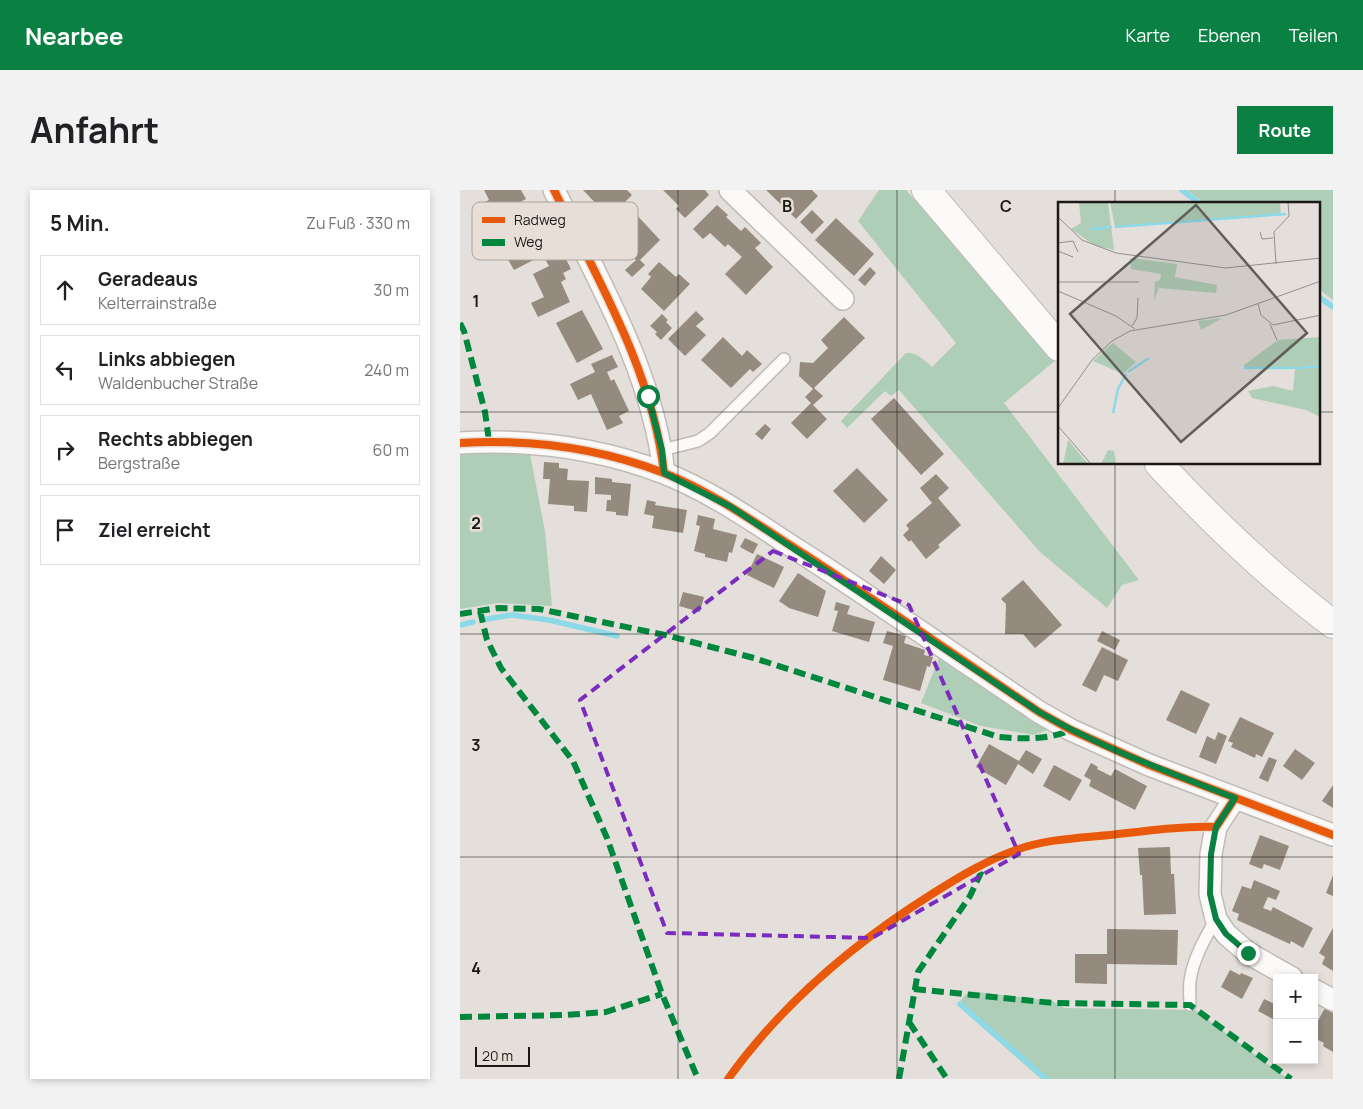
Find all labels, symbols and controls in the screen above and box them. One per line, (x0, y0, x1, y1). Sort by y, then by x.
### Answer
text: Nearbee (25, 19, 124, 52)
text: Karte (1126, 23, 1170, 47)
text: Ebenen (1198, 23, 1261, 47)
text: Teilen (1289, 23, 1338, 47)
text: Anfahrt (30, 106, 159, 154)
button: Route (1237, 106, 1333, 154)
text: B (782, 195, 792, 217)
text: C (1000, 195, 1012, 217)
legend (472, 202, 638, 260)
inset map (1058, 202, 1321, 465)
text: 5 Min. (50, 209, 110, 237)
text: Radweg (514, 210, 566, 229)
text: Zu Fuß · 330 m (306, 212, 410, 234)
text: Weg (514, 232, 543, 251)
text: Geradeaus (98, 266, 198, 292)
icon: ahead (51, 276, 79, 304)
text: 30 m (374, 279, 409, 301)
text: 1 (472, 290, 480, 312)
text: Kelterrainstraße (98, 292, 217, 314)
text: Links abbiegen (98, 346, 235, 372)
icon: left (51, 356, 79, 384)
text: 240 m (364, 359, 409, 381)
text: Waldenbucher Straße (98, 372, 258, 394)
route start (637, 385, 660, 408)
text: Rechts abbiegen (98, 426, 253, 452)
icon: right (51, 436, 79, 464)
text: 60 m (373, 439, 409, 461)
text: Bergstraße (98, 452, 180, 474)
text: 2 (471, 512, 481, 534)
icon: arrive (51, 516, 79, 544)
text: Ziel erreicht (98, 517, 211, 543)
text: 3 (471, 734, 481, 756)
route end (1237, 942, 1260, 965)
text: 4 (471, 957, 481, 979)
map controls (1273, 974, 1318, 1064)
button: + (1273, 974, 1318, 1019)
button: − (1273, 1019, 1318, 1064)
scale bar (475, 1044, 530, 1067)
text: 20 m (482, 1046, 513, 1065)

